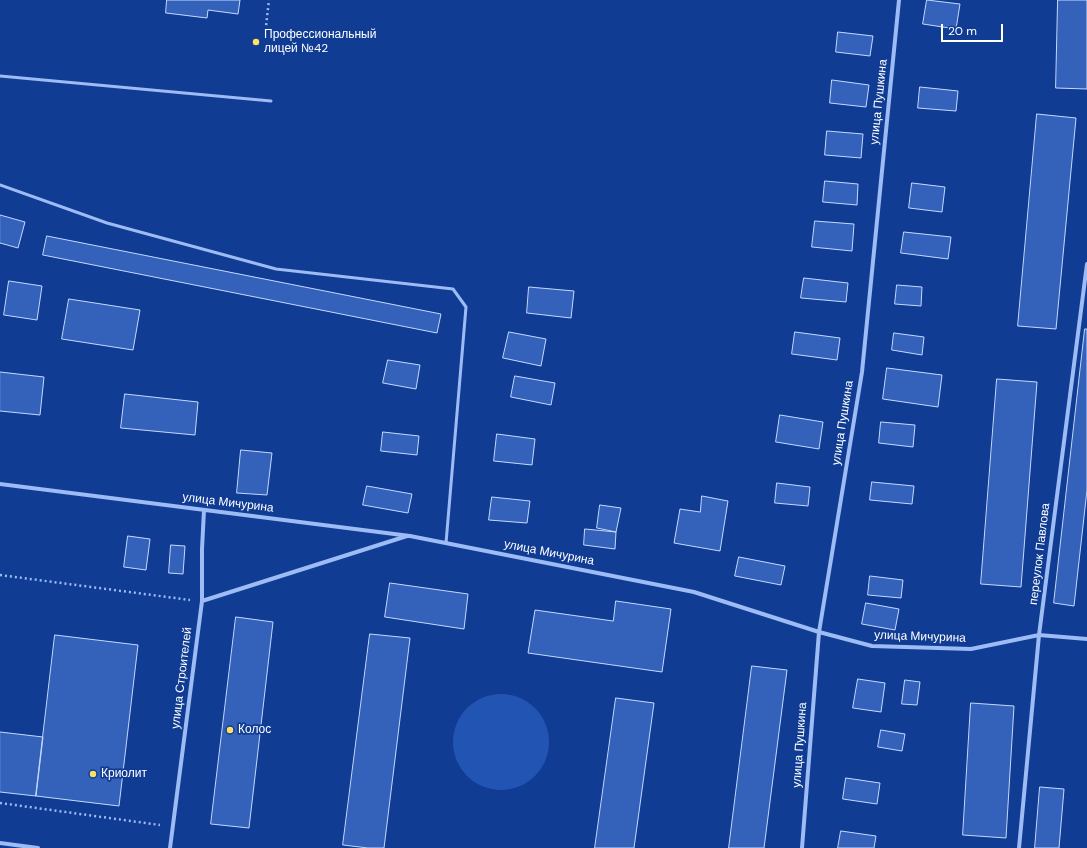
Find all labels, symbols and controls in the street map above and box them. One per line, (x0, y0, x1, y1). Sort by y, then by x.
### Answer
scale bar (943, 16, 1005, 42)
text: 20 m (948, 23, 977, 39)
place label: Профессиональный лицей №42 (264, 28, 376, 56)
marker: Профессиональный лицей №42 (251, 37, 261, 47)
street label: улица Пушкина (867, 59, 891, 145)
street label: улица Пушкина (829, 380, 857, 466)
street label: улица Мичурина (182, 490, 274, 516)
street label: переулок Павлова (1027, 502, 1053, 606)
street label: улица Мичурина (503, 537, 595, 569)
street label: улица Строителей (169, 626, 195, 730)
street label: улица Мичурина (874, 628, 966, 646)
street label: улица Пушкина (790, 702, 810, 788)
place label: Колос (238, 723, 271, 737)
marker: Колос (225, 725, 235, 735)
place label: Криолит (101, 767, 147, 781)
marker: Криолит (88, 769, 98, 779)

